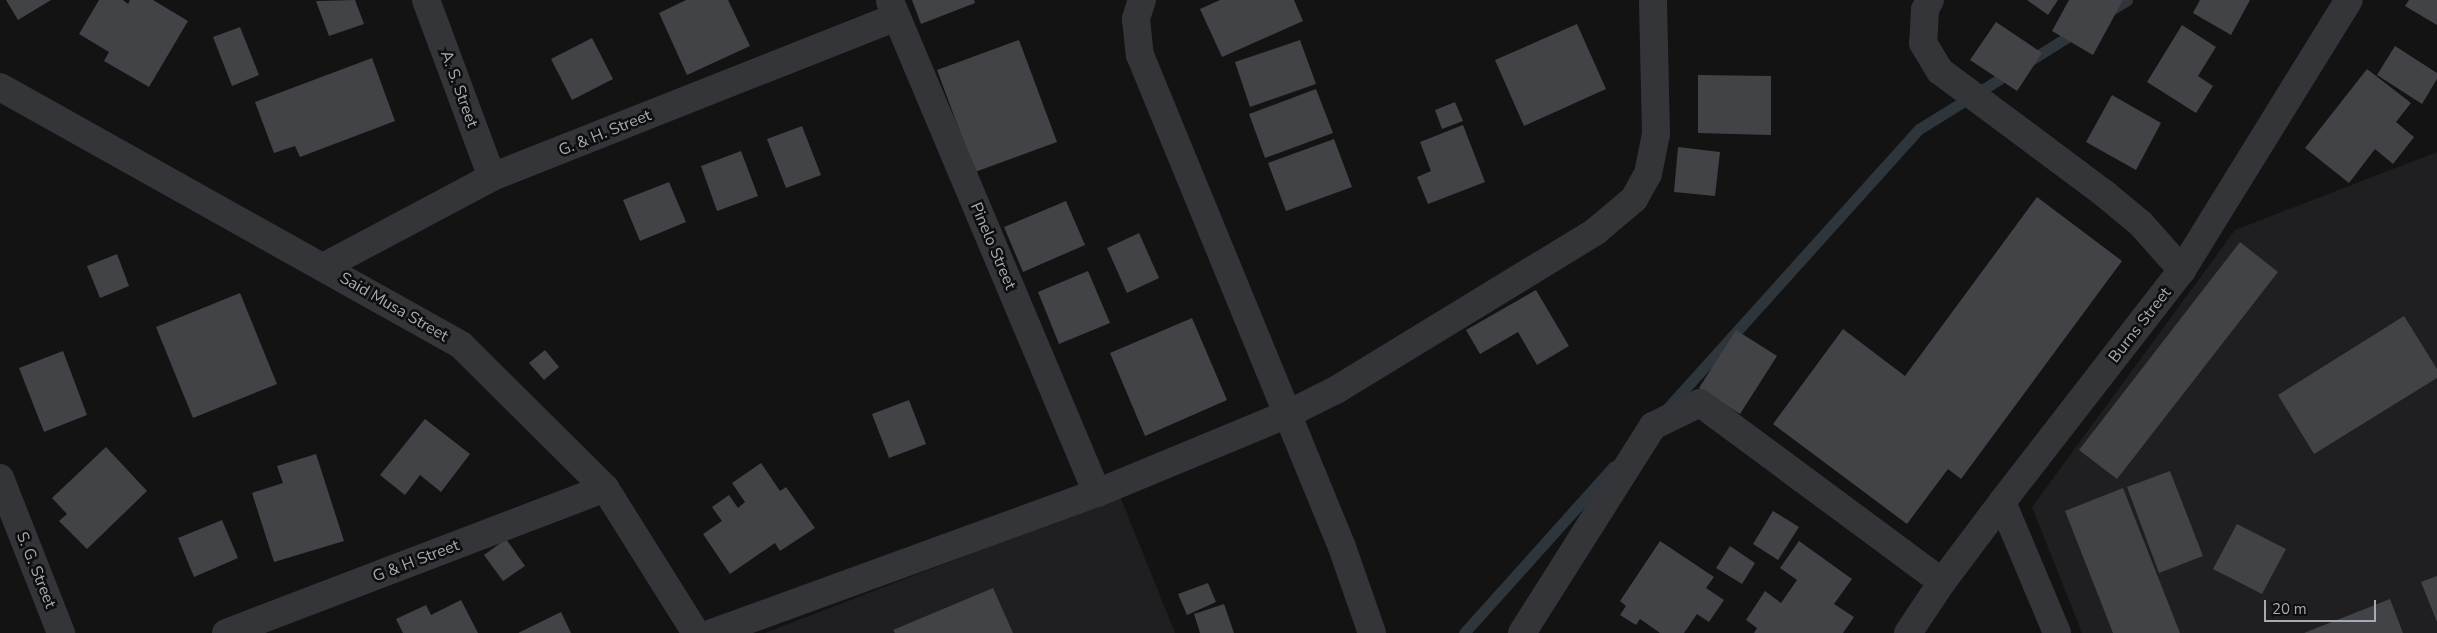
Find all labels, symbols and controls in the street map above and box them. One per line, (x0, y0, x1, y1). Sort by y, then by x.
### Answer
street label: A. S. Street (436, 48, 482, 130)
street label: G. & H. Street (556, 106, 654, 160)
street label: Pinelo Street (966, 200, 1020, 292)
street label: Said Musa Street (336, 268, 452, 346)
street label: Burns Street (2105, 284, 2175, 366)
street label: S. G. Street (12, 529, 60, 611)
street label: G & H Street (370, 536, 462, 586)
scale bar (2267, 590, 2380, 622)
text: 20 m (2272, 599, 2307, 619)

